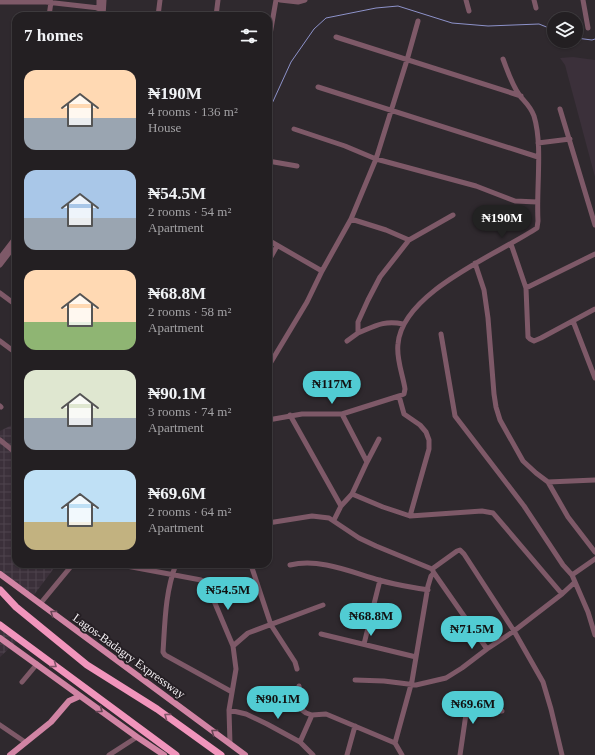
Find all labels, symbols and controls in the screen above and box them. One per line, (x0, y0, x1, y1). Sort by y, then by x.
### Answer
map controls (547, 12, 583, 48)
button: layers (547, 12, 583, 48)
icon: filters (238, 25, 260, 47)
text: 7 homes (24, 26, 83, 45)
text: ₦190M (148, 84, 202, 103)
icon: home (56, 86, 104, 134)
text: 4 rooms · 136 m² (148, 104, 238, 119)
text: House (148, 120, 181, 135)
text: ₦54.5M (148, 184, 206, 203)
icon: home (56, 186, 104, 234)
text: 2 rooms · 54 m² (148, 204, 231, 219)
pin: ₦190M (474, 205, 530, 239)
text: ₦190M (481, 210, 523, 225)
text: Apartment (148, 220, 204, 235)
text: ₦68.8M (148, 284, 206, 303)
icon: home (56, 286, 104, 334)
text: 2 rooms · 58 m² (148, 304, 231, 319)
text: Apartment (148, 320, 204, 335)
pin: ₦117M (304, 371, 360, 405)
text: ₦117M (312, 376, 352, 391)
text: ₦90.1M (148, 384, 206, 403)
icon: home (56, 386, 104, 434)
text: 3 rooms · 74 m² (148, 404, 231, 419)
text: Apartment (148, 420, 204, 435)
text: ₦69.6M (148, 484, 206, 503)
icon: home (56, 486, 104, 534)
text: 2 rooms · 64 m² (148, 504, 231, 519)
text: Apartment (148, 520, 204, 535)
pin: ₦54.5M (195, 577, 261, 611)
text: ₦54.5M (206, 582, 250, 597)
pin: ₦68.8M (338, 603, 404, 637)
text: ₦68.8M (349, 608, 393, 623)
one-way arrow (50, 610, 57, 618)
street label: Lagos-Badagry Expressway (70, 611, 188, 701)
pin: ₦71.5M (439, 616, 505, 650)
text: ₦71.5M (450, 621, 494, 636)
one-way arrow (50, 660, 57, 667)
pin: ₦90.1M (245, 686, 311, 720)
text: ₦90.1M (256, 691, 300, 706)
pin: ₦69.6M (440, 691, 506, 725)
text: ₦69.6M (451, 696, 495, 711)
one-way arrow (95, 705, 102, 712)
one-way arrow (164, 714, 171, 721)
one-way arrow (211, 730, 218, 737)

